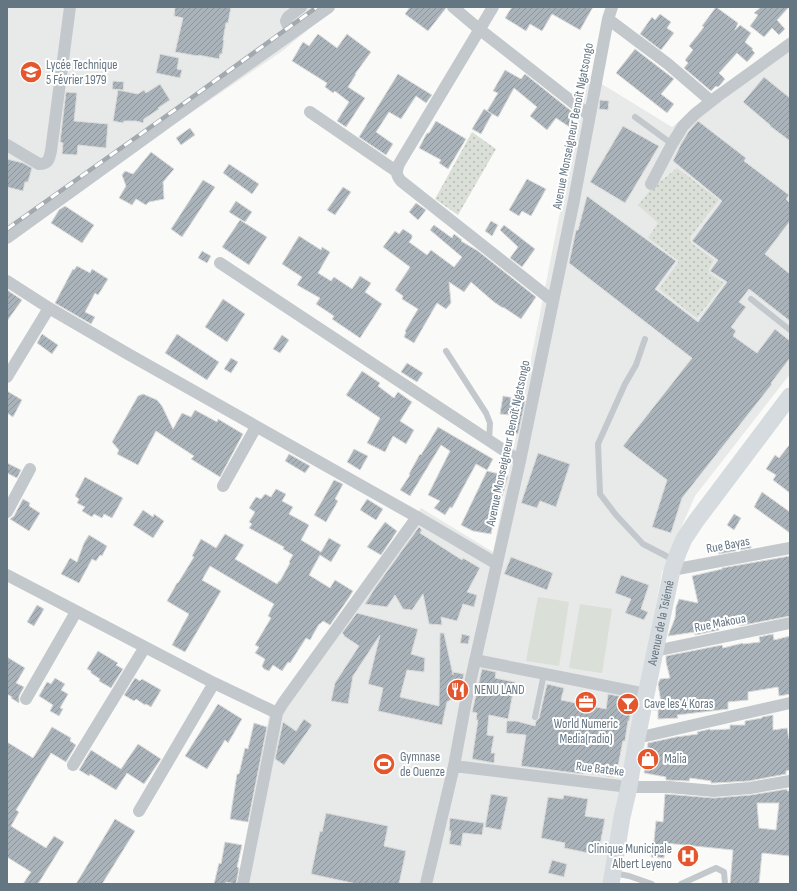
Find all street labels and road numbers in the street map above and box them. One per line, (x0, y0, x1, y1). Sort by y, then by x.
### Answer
street label: Avenue Monseigneur Benoît Ngatsongo (549, 41, 597, 212)
street label: Avenue Monseigneur Benoît Ngatsongo (482, 359, 533, 528)
street label: Rue Bayas (705, 533, 751, 557)
street label: Avenue de la Tsiémé (644, 579, 678, 668)
street label: Rue Makoua (693, 610, 747, 636)
street label: Rue Bateke (575, 758, 625, 780)

